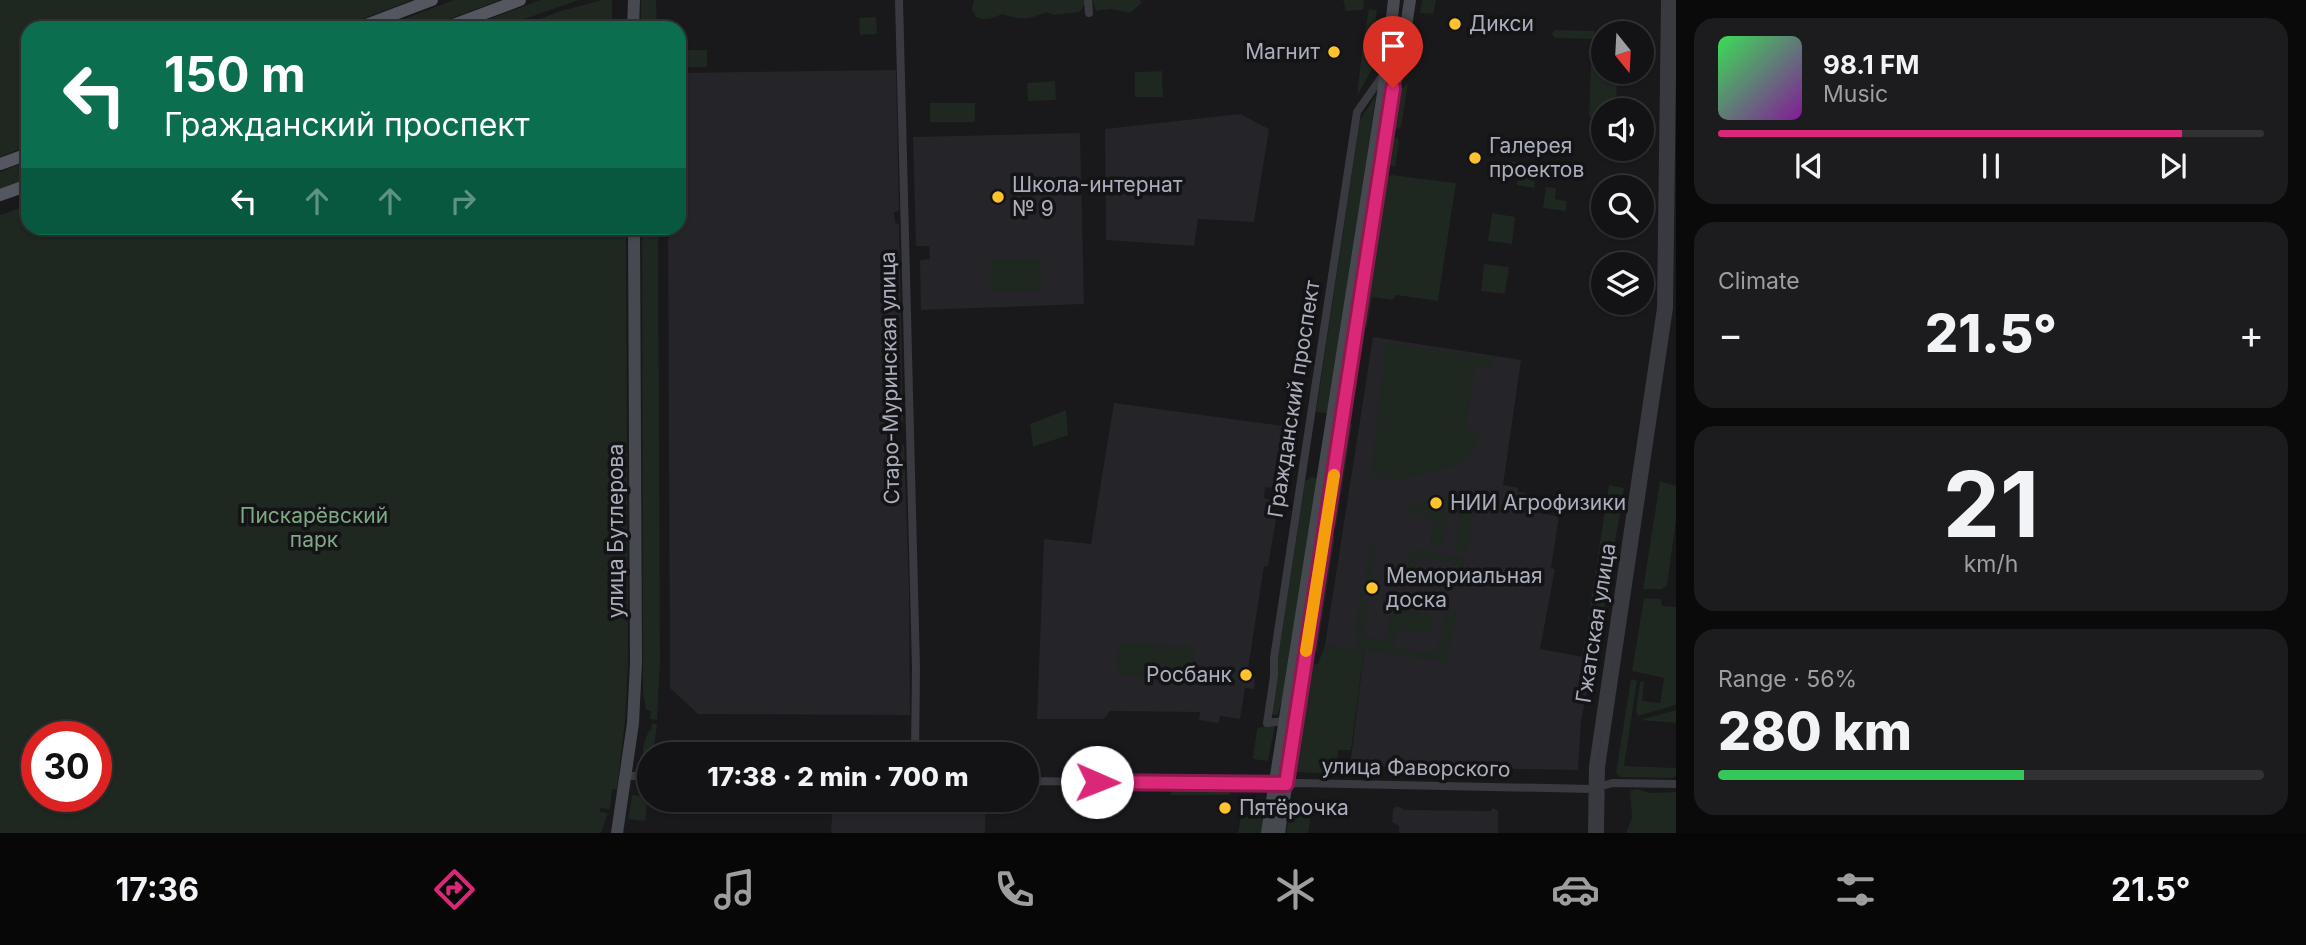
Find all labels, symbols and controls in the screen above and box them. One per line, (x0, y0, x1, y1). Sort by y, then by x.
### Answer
place label: Дикси (1469, 11, 1534, 36)
pin (1363, 16, 1423, 88)
marker: Дикси (1447, 16, 1463, 32)
north arrow (1591, 21, 1654, 84)
map controls (1591, 21, 1654, 315)
icon: arrive (1374, 27, 1412, 65)
place label: Магнит (1245, 39, 1320, 64)
marker: Магнит (1326, 44, 1342, 60)
text: 150 m (164, 45, 306, 104)
icon: left (49, 49, 140, 140)
text: 98.1 FM (1823, 49, 1919, 80)
text: Music (1823, 80, 1888, 108)
button: sound (1591, 98, 1654, 161)
text: Гражданский проспект (164, 105, 530, 144)
place label: Галерея проектов (1489, 133, 1584, 182)
icon: previous (1790, 147, 1828, 185)
icon: pause (1972, 147, 2010, 185)
icon: next (2154, 147, 2192, 185)
marker: Галерея проектов (1467, 150, 1483, 166)
place label: Школа-интернат № 9 (1012, 172, 1183, 221)
button: search (1591, 175, 1654, 238)
icon: left (225, 182, 263, 220)
icon: ahead (298, 182, 336, 220)
icon: ahead (371, 182, 409, 220)
icon: right (444, 182, 482, 220)
marker: Школа-интернат № 9 (990, 189, 1006, 205)
street label: Старо-Муринская улица (875, 251, 904, 505)
button: layers (1591, 252, 1654, 315)
text: Climate (1718, 267, 1800, 295)
street label: Гражданский проспект (1262, 278, 1325, 519)
text: 21.5° (1925, 302, 2057, 365)
text: − (1718, 311, 1743, 357)
text: + (2239, 311, 2264, 357)
street label: улица Бутлерова (603, 444, 628, 618)
text: 21 (1943, 449, 2039, 559)
place label: НИИ Агрофизики (1450, 490, 1626, 515)
marker: НИИ Агрофизики (1428, 495, 1444, 511)
park label: Пискарёвский парк (240, 503, 388, 552)
street label: Гжатская улица (1571, 541, 1620, 705)
text: km/h (1964, 550, 2018, 578)
place label: Мемориальная доска (1386, 563, 1543, 612)
marker: Мемориальная доска (1364, 580, 1380, 596)
place label: Росбанк (1146, 662, 1233, 687)
text: Range · 56% (1718, 665, 1857, 693)
marker: Росбанк (1238, 667, 1254, 683)
text: 280 km (1718, 700, 1912, 763)
speed limit sign: 30 (21, 721, 112, 812)
position arrow (1060, 745, 1134, 819)
street label: улица Фаворского (1321, 753, 1511, 782)
text: 17:38 · 2 min · 700 m (707, 761, 969, 792)
place label: Пятёрочка (1239, 795, 1349, 820)
marker: Пятёрочка (1217, 800, 1233, 816)
icon: directions (430, 865, 479, 914)
icon: music (710, 865, 759, 914)
icon: phone (990, 865, 1039, 914)
icon: climate (1271, 865, 1320, 914)
icon: car (1551, 865, 1600, 914)
icon: filters (1831, 865, 1880, 914)
text: 17:36 (116, 870, 199, 909)
text: 21.5° (2111, 870, 2190, 909)

